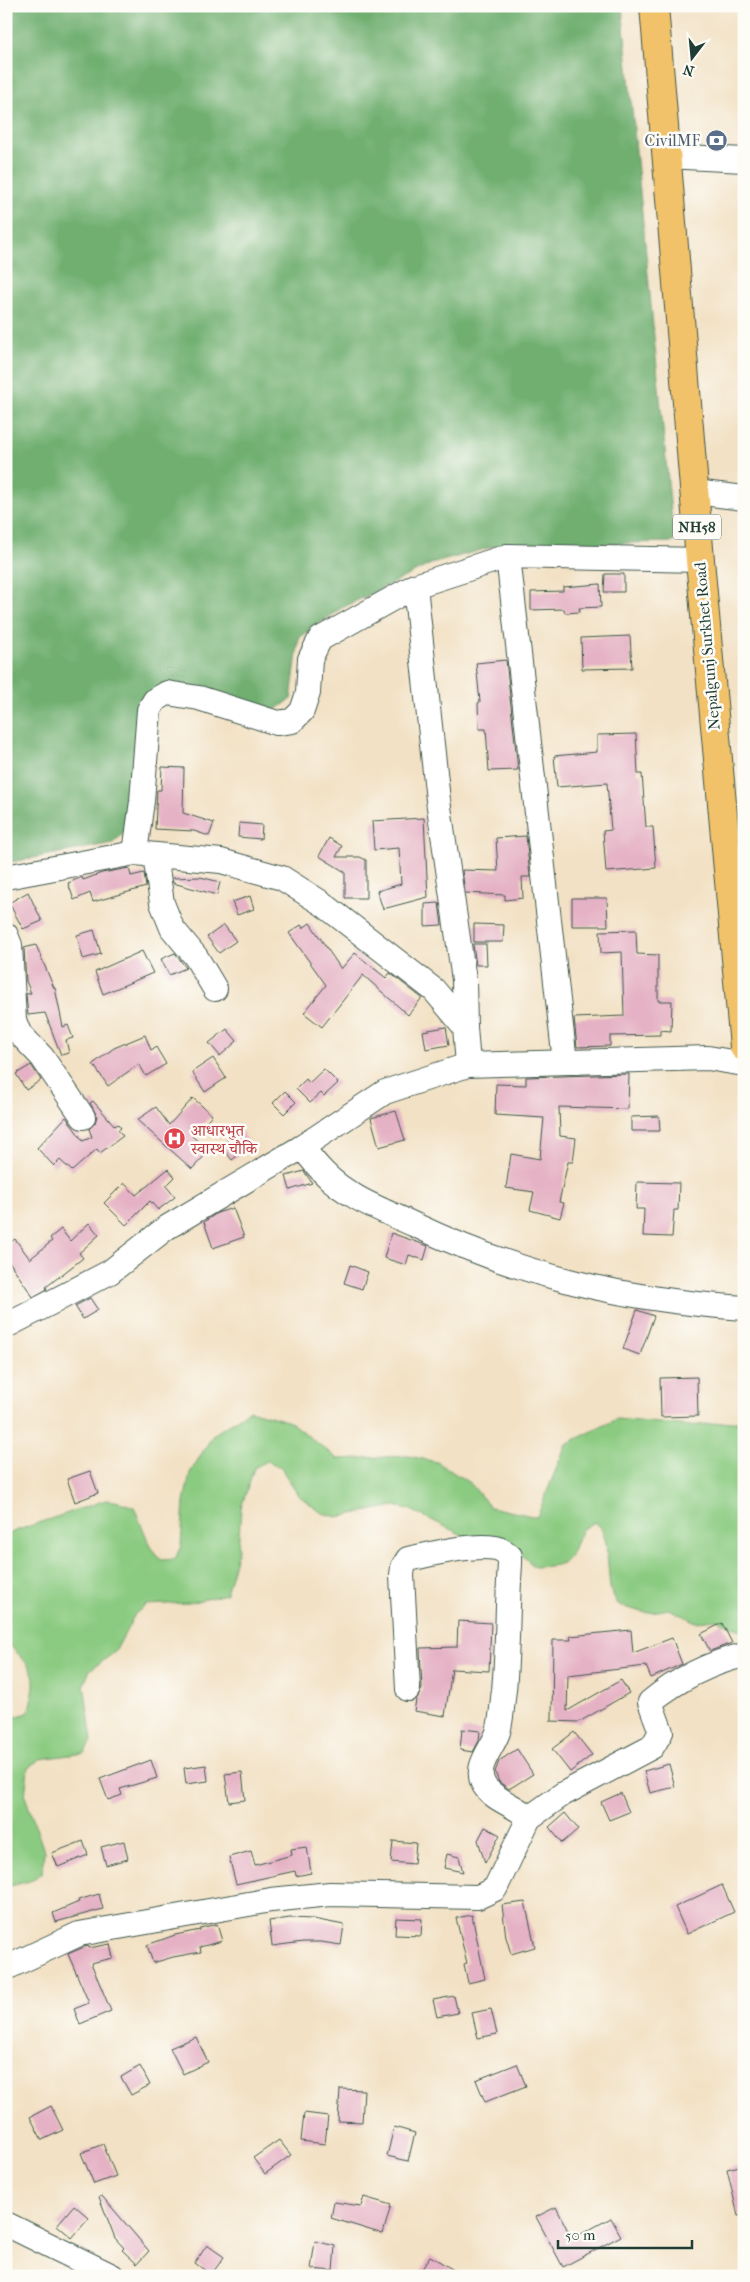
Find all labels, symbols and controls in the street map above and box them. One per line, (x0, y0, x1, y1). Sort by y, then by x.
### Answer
north arrow (668, 32, 718, 82)
text: N (681, 60, 696, 80)
bank icon: CivilMF (704, 128, 728, 152)
place label: CivilMF (644, 131, 700, 150)
road number: NH58 (673, 514, 721, 540)
street label: Nepalgunj Surkhet Road (690, 561, 724, 731)
place label: आधारभुत स्वास्थ चौकि (190, 1121, 259, 1158)
hospital icon: आधारभुत स्वास्थ चौकि (163, 1127, 187, 1151)
scale bar (558, 2217, 691, 2249)
text: 50 m (565, 2226, 596, 2244)

